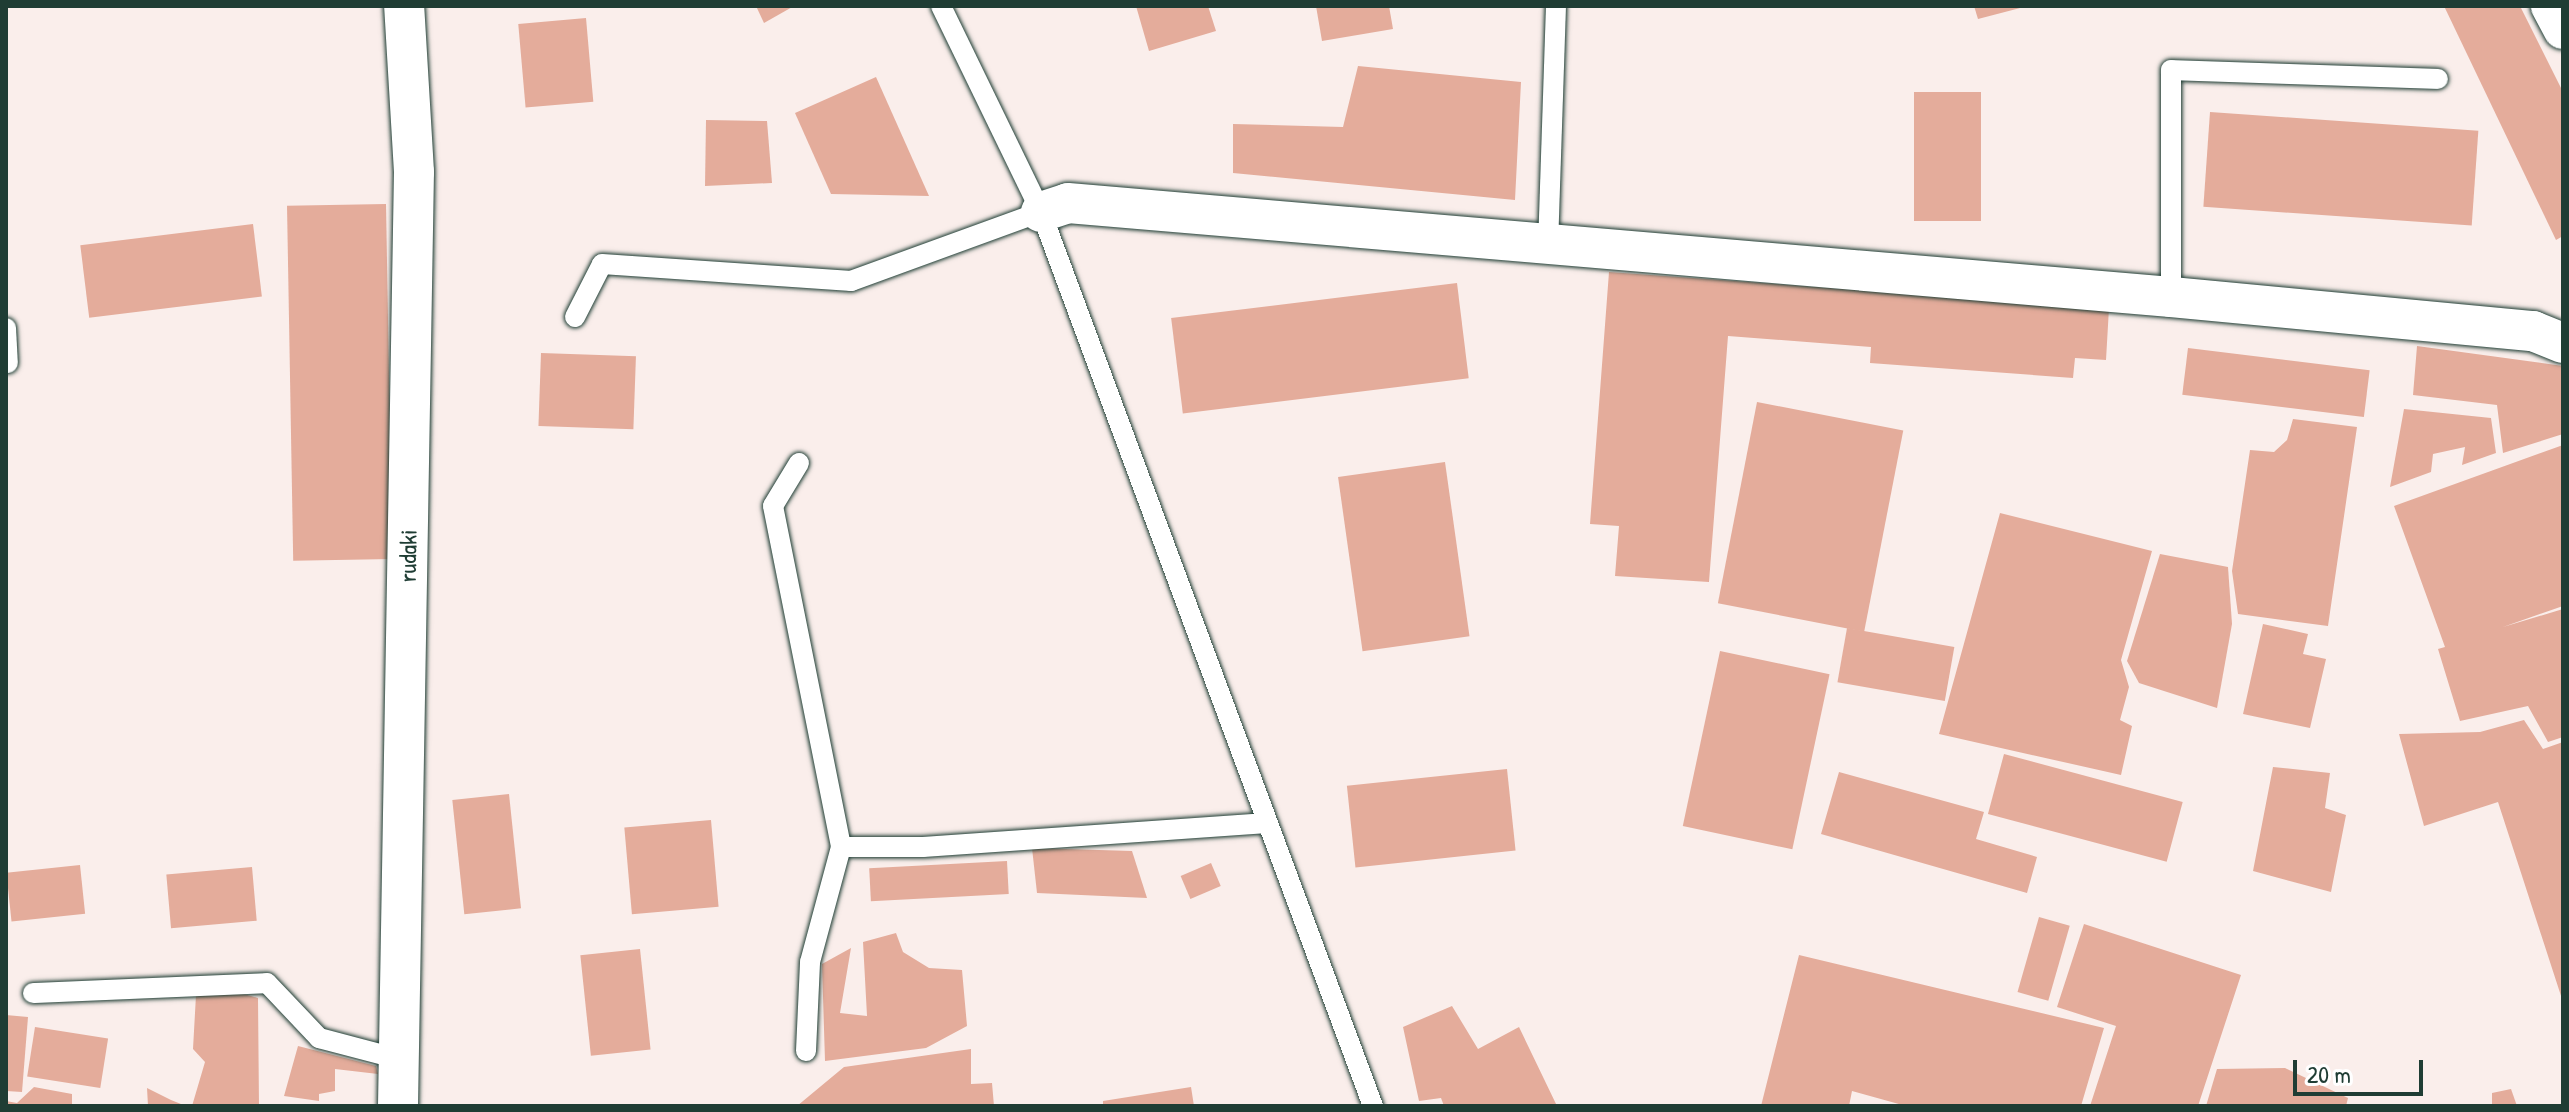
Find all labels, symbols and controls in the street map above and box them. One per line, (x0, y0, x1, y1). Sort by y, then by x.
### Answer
street label: rudaki (393, 529, 423, 583)
scale bar (2297, 1044, 2427, 1094)
text: 20 m (2307, 1058, 2351, 1090)

